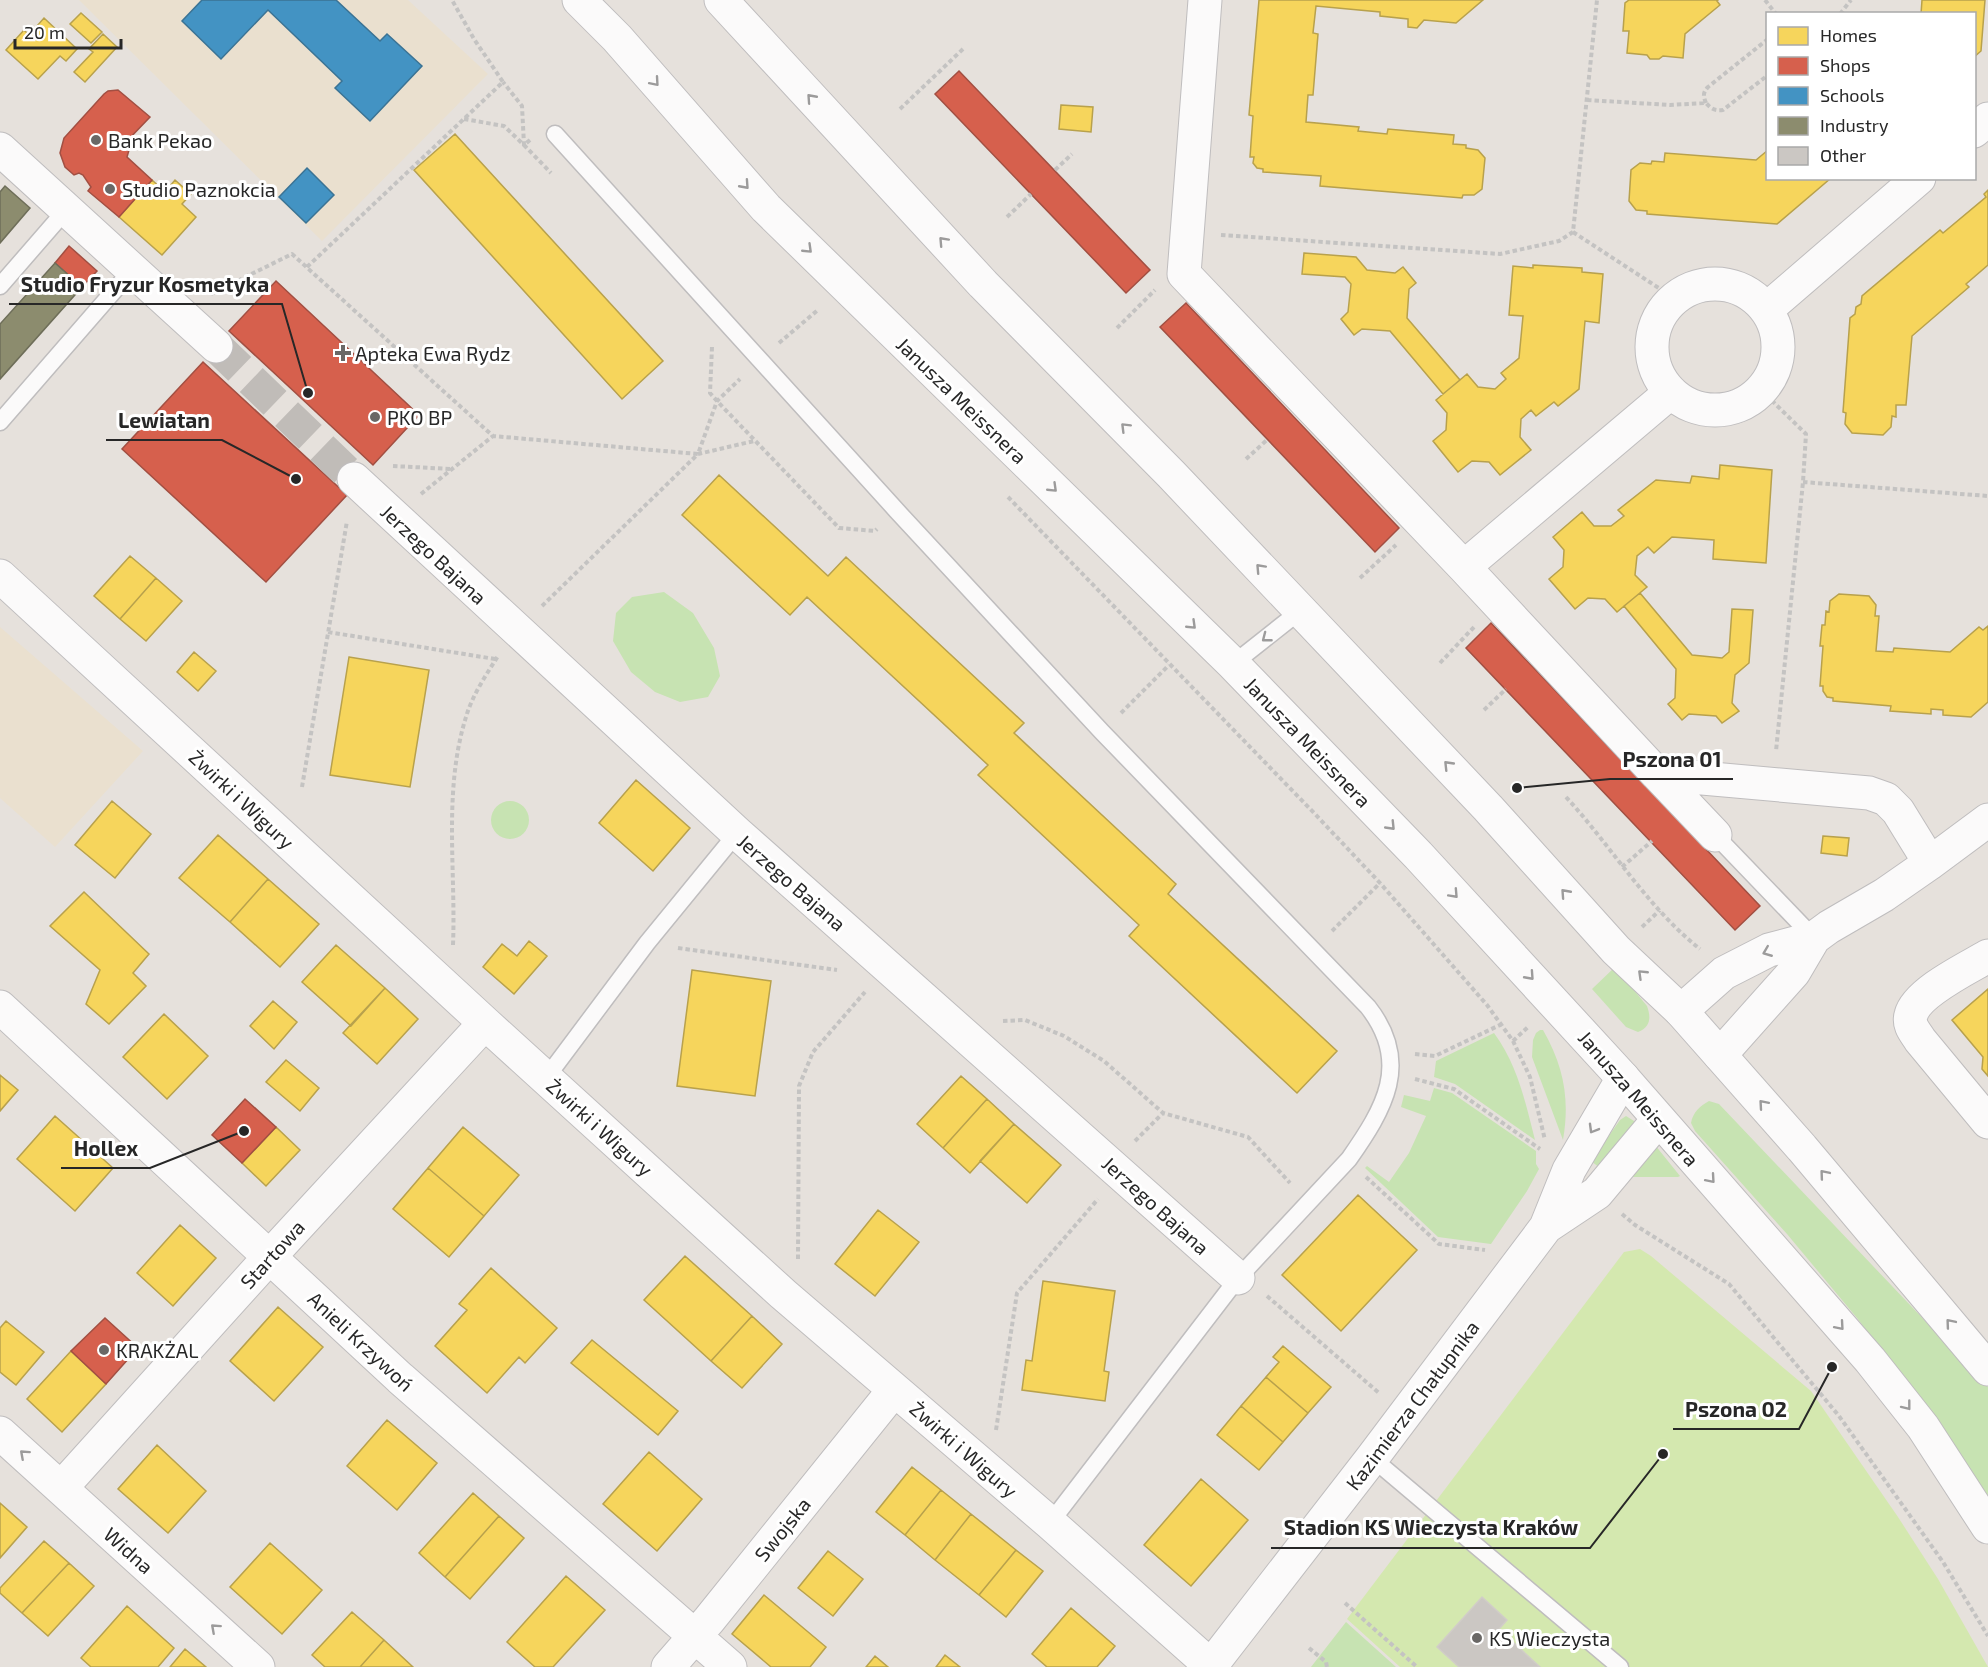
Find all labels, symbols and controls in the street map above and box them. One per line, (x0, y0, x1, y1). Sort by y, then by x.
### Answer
scale bar (15, 12, 122, 50)
legend (1766, 12, 1976, 180)
text: 20 m (24, 21, 65, 43)
text: Homes (1820, 24, 1877, 46)
text: Shops (1820, 54, 1870, 76)
one-way arrow (648, 76, 659, 86)
text: Schools (1820, 84, 1884, 106)
one-way arrow (807, 95, 818, 105)
text: Industry (1820, 114, 1889, 136)
place label: Bank Pekao (108, 128, 212, 152)
marker: Bank Pekao (89, 133, 103, 147)
text: Other (1820, 144, 1866, 166)
place label: Studio Paznokcia (122, 177, 276, 201)
one-way arrow (738, 178, 749, 188)
marker: Studio Paznokcia (103, 182, 117, 196)
one-way arrow (940, 237, 951, 248)
one-way arrow (800, 242, 811, 253)
callout: Studio Fryzur Kosmetyka (9, 265, 282, 304)
text: Studio Fryzur Kosmetyka (21, 271, 269, 297)
street label: Janusza Meissnera (892, 332, 1032, 468)
place label: Apteka Ewa Rydz (355, 341, 511, 365)
marker: Apteka Ewa Rydz (336, 346, 350, 360)
callout: Lewiatan (106, 401, 222, 440)
place label: PKO BP (387, 405, 452, 429)
text: Lewiatan (118, 407, 210, 432)
marker: PKO BP (368, 410, 382, 424)
one-way arrow (1122, 424, 1133, 435)
one-way arrow (1045, 481, 1056, 492)
street label: Jerzego Bajana (376, 499, 492, 609)
one-way arrow (1256, 565, 1267, 575)
one-way arrow (1185, 617, 1196, 628)
one-way arrow (1262, 630, 1273, 641)
street label: Janusza Meissnera (1240, 672, 1376, 812)
callout: Pszona 01 (1610, 740, 1733, 779)
street label: Żwirki i Wigury (185, 744, 300, 854)
text: Pszona 01 (1623, 746, 1721, 771)
one-way arrow (1444, 762, 1455, 772)
one-way arrow (1384, 820, 1395, 830)
street label: Jerzego Bajana (733, 829, 851, 935)
one-way arrow (1447, 887, 1458, 898)
one-way arrow (1561, 889, 1572, 900)
one-way arrow (1763, 945, 1774, 957)
one-way arrow (1523, 969, 1534, 980)
one-way arrow (1638, 970, 1649, 981)
street label: Janusza Meissnera (1574, 1025, 1704, 1171)
street label: Żwirki i Wigury (542, 1073, 658, 1181)
one-way arrow (1759, 1100, 1770, 1111)
one-way arrow (1589, 1122, 1600, 1133)
callout: Hollex (61, 1129, 150, 1168)
text: Hollex (74, 1135, 138, 1160)
street label: Jerzego Bajana (1098, 1151, 1214, 1259)
one-way arrow (1820, 1170, 1831, 1181)
one-way arrow (1704, 1173, 1715, 1183)
street label: Startowa (235, 1215, 309, 1293)
street label: Anieli Krzywoń (303, 1286, 419, 1396)
street label: Kazimierza Chałupnika (1340, 1315, 1484, 1495)
one-way arrow (1833, 1319, 1844, 1330)
one-way arrow (1946, 1319, 1957, 1330)
place label: KRAKŻAL (116, 1338, 198, 1362)
marker: KRAKŻAL (97, 1343, 111, 1357)
callout: Pszona 02 (1673, 1390, 1799, 1429)
street label: Żwirki i Wigury (905, 1396, 1023, 1502)
text: Pszona 02 (1685, 1396, 1787, 1421)
one-way arrow (1899, 1400, 1910, 1411)
one-way arrow (20, 1450, 30, 1461)
street label: Swojska (749, 1492, 815, 1566)
callout: Stadion KS Wieczysta Kraków (1271, 1509, 1590, 1548)
text: Stadion KS Wieczysta Kraków (1284, 1514, 1578, 1540)
street label: Widna (99, 1522, 159, 1578)
one-way arrow (211, 1624, 221, 1635)
place label: KS Wieczysta (1489, 1626, 1610, 1650)
marker: KS Wieczysta (1470, 1631, 1484, 1645)

